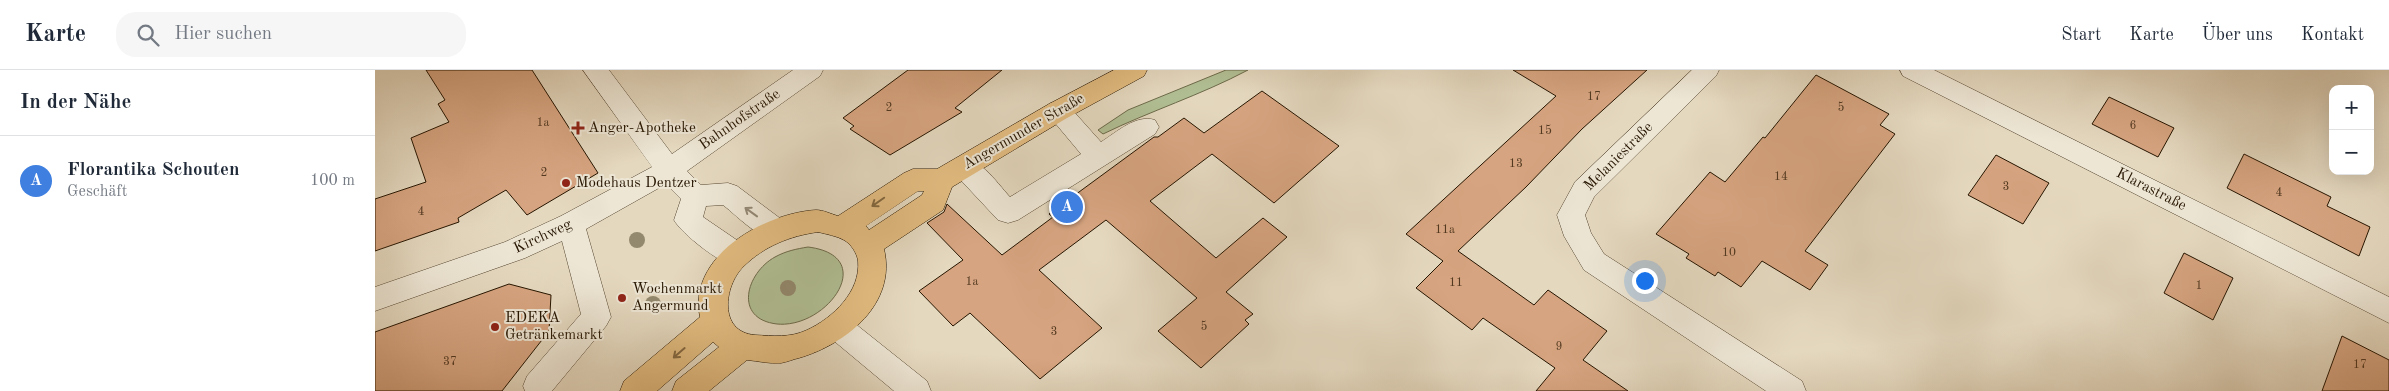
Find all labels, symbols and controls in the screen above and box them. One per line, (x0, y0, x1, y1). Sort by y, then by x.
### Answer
search box (116, 12, 466, 57)
icon: search (134, 21, 162, 49)
text: Karte (25, 23, 86, 47)
text: Hier suchen (174, 25, 272, 44)
text: Start (2061, 26, 2101, 44)
text: Karte (2129, 26, 2174, 44)
text: Über uns (2202, 26, 2273, 44)
text: Kontakt (2301, 26, 2364, 44)
map controls (2329, 85, 2374, 175)
button: + (2329, 85, 2374, 130)
street label: Bahnhofstraße (697, 87, 783, 153)
street label: Angermunder Straße (961, 91, 1087, 173)
house number: 17 (1587, 91, 1601, 103)
text: In der Nähe (20, 92, 131, 113)
house number: 5 (1838, 101, 1845, 114)
house number: 2 (886, 102, 892, 114)
house number: 1a (537, 117, 550, 129)
street label: Melaniestraße (1582, 120, 1656, 194)
house number: 6 (2130, 120, 2137, 132)
place label: Anger-Apotheke (588, 121, 696, 136)
marker: Anger-Apotheke (572, 122, 584, 134)
house number: 15 (1538, 124, 1552, 137)
button: − (2329, 130, 2374, 175)
house number: 13 (1509, 158, 1523, 170)
text: Florantika Schouten (67, 161, 240, 180)
street label: Klarastraße (2114, 166, 2189, 214)
house number: 2 (541, 167, 547, 179)
house number: 14 (1774, 171, 1788, 183)
text: A (30, 173, 42, 189)
text: 100 m (310, 173, 355, 189)
place label: Modehaus Dentzer (576, 176, 697, 191)
marker: Modehaus Dentzer (560, 177, 572, 189)
house number: 3 (2003, 181, 2009, 193)
text: Geschäft (67, 184, 127, 200)
house number: 4 (2276, 187, 2283, 199)
pin: A (1051, 188, 1083, 226)
one-way arrow (871, 197, 885, 207)
house number: 4 (418, 206, 425, 218)
one-way arrow (745, 207, 758, 218)
street label: Kirchweg (512, 217, 574, 257)
house number: 11a (1435, 224, 1455, 236)
house number: 10 (1722, 247, 1736, 259)
your location (1632, 268, 1658, 294)
house number: 1a (966, 276, 979, 288)
house number: 11 (1449, 277, 1463, 289)
house number: 1 (2196, 280, 2202, 292)
place label: Wochenmarkt Angermund (632, 282, 722, 314)
marker: Wochenmarkt Angermund (616, 292, 628, 304)
place label: EDEKA Getränkemarkt (505, 311, 603, 343)
house number: 5 (1201, 320, 1208, 333)
marker: EDEKA Getränkemarkt (489, 321, 501, 333)
house number: 3 (1051, 326, 1057, 338)
house number: 9 (1556, 341, 1562, 353)
one-way arrow (672, 347, 685, 359)
house number: 37 (443, 356, 457, 368)
house number: 17 (2353, 359, 2367, 371)

